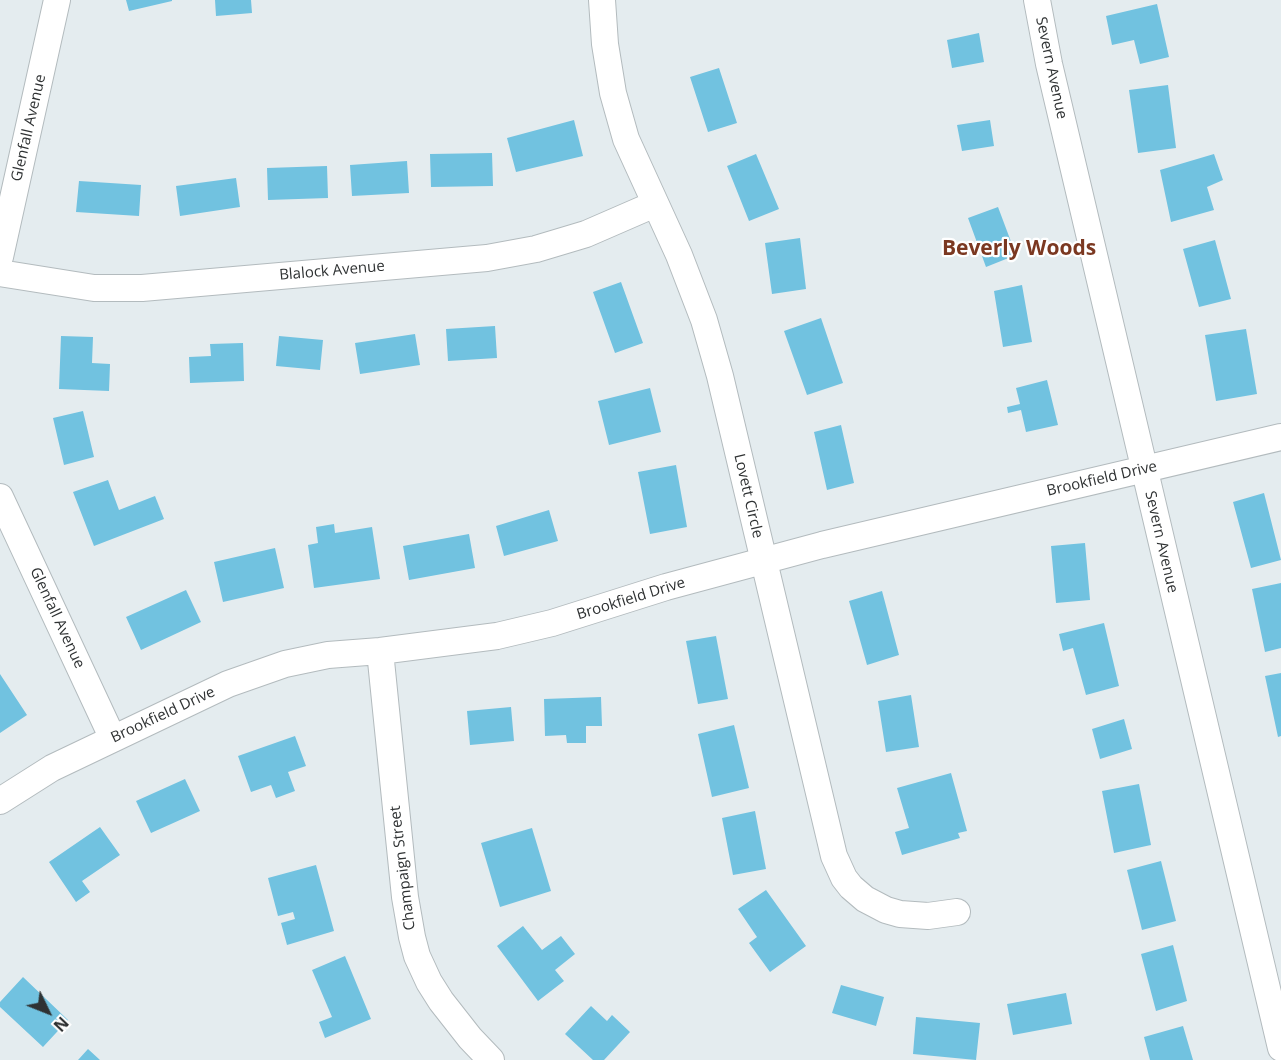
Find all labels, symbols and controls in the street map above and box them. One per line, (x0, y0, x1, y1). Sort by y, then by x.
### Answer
street label: Severn Avenue (1031, 15, 1071, 121)
street label: Glenfall Avenue (8, 73, 50, 183)
district label: Beverly Woods (942, 236, 1096, 262)
street label: Blalock Avenue (279, 257, 385, 285)
street label: Lovett Circle (730, 452, 766, 540)
street label: Brookfield Drive (1045, 458, 1159, 500)
street label: Severn Avenue (1141, 489, 1181, 595)
street label: Glenfall Avenue (26, 565, 88, 671)
street label: Brookfield Drive (575, 574, 687, 624)
street label: Brookfield Drive (108, 683, 218, 747)
street label: Champaign Street (386, 805, 420, 931)
north arrow (18, 982, 78, 1042)
text: N (49, 1012, 74, 1037)

